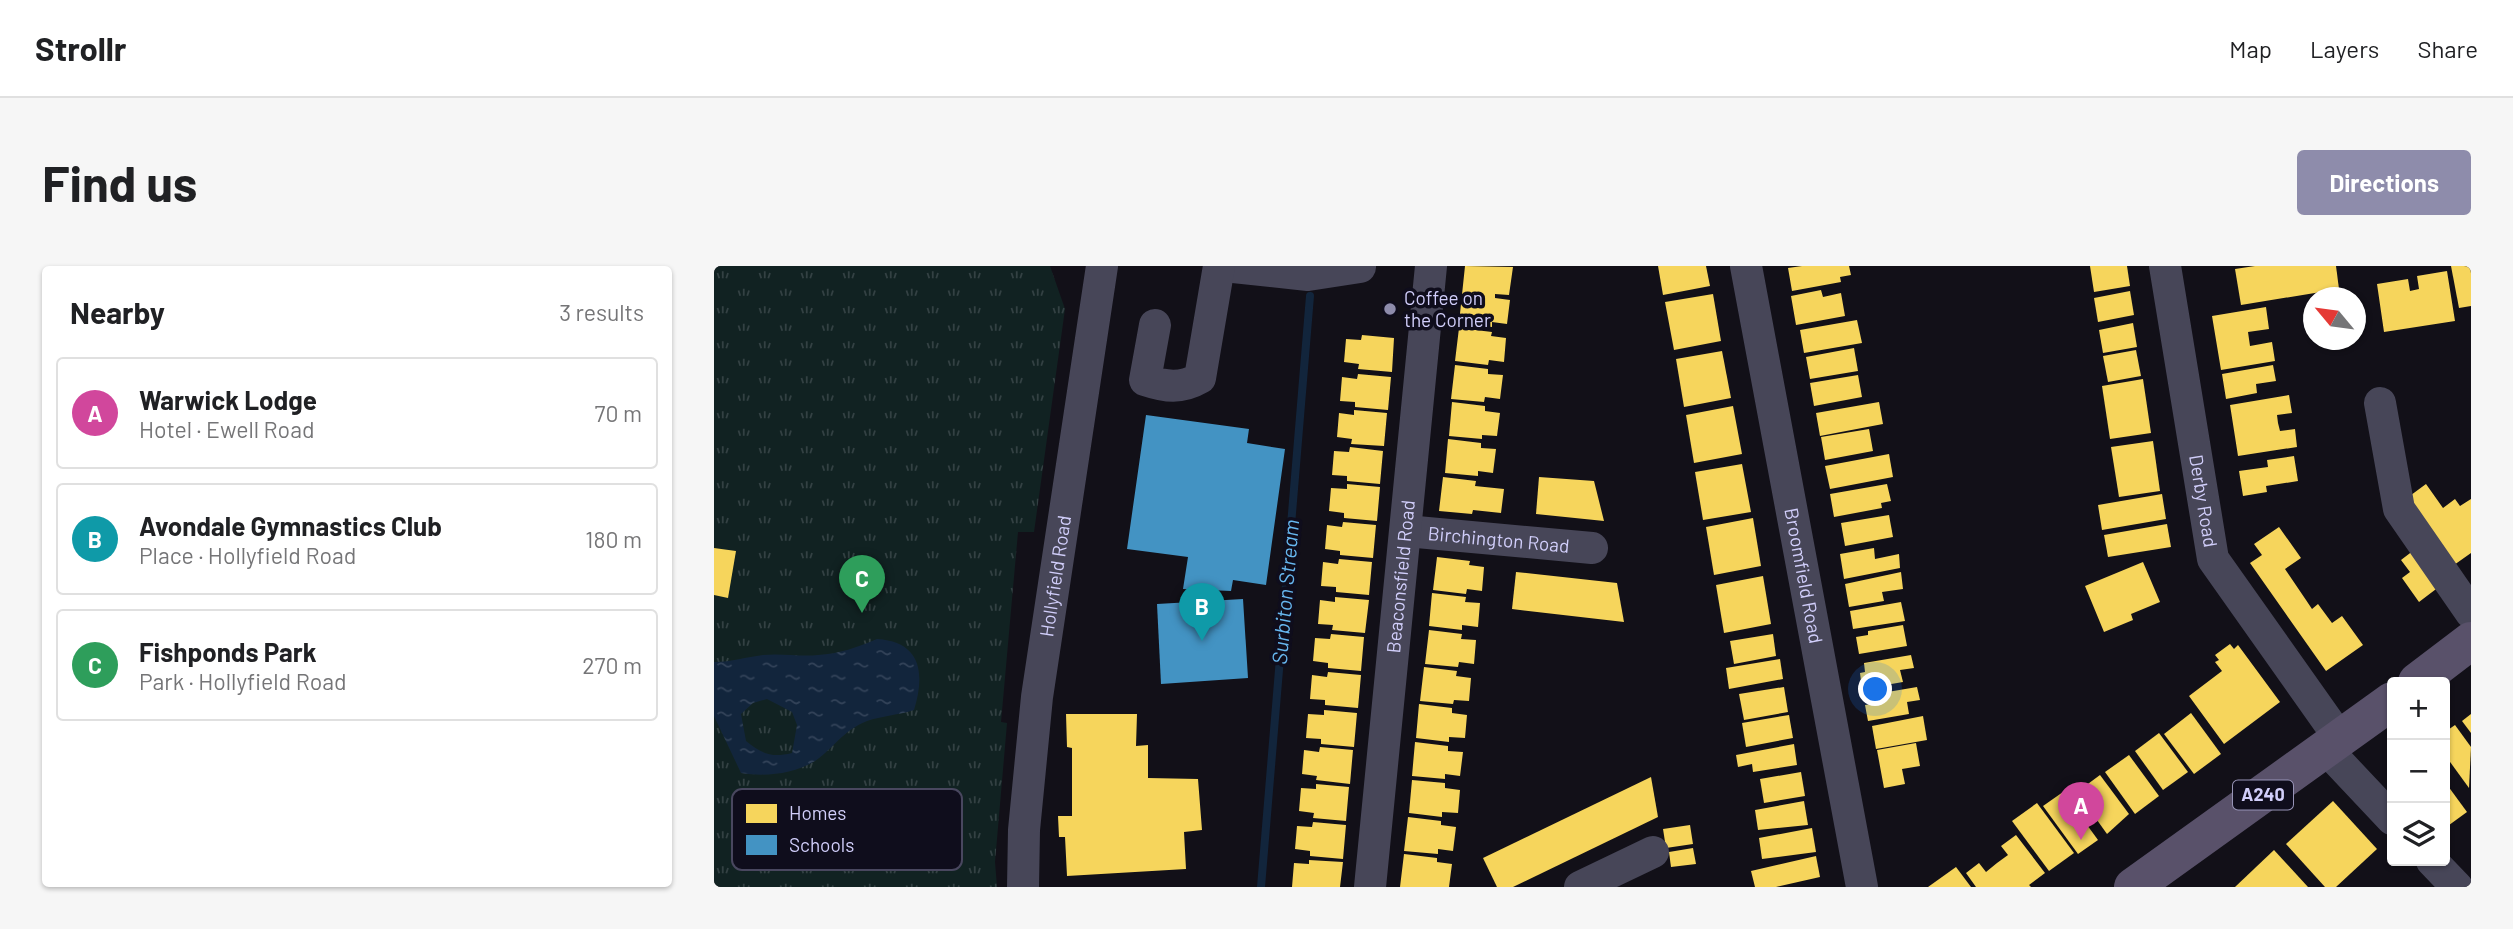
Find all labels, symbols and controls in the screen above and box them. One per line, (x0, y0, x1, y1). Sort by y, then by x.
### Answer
text: Strollr (35, 28, 127, 68)
text: Map (2229, 34, 2272, 63)
text: Layers (2310, 34, 2379, 63)
text: Share (2417, 34, 2478, 63)
button: Directions (2297, 150, 2471, 215)
text: Find us (42, 153, 197, 212)
place label: Coffee on the Corner (1404, 286, 1491, 331)
north arrow (2303, 287, 2366, 350)
text: Nearby (70, 294, 165, 330)
text: 3 results (559, 298, 644, 326)
marker: Coffee on the Corner (1382, 301, 1398, 317)
text: Warwick Lodge (139, 384, 317, 415)
text: A (87, 399, 103, 427)
text: 70 m (595, 399, 642, 427)
text: Hotel · Ewell Road (139, 415, 314, 443)
street label: Derby Road (2185, 453, 2223, 549)
street label: Beaconsfield Road (1381, 499, 1419, 654)
street label: Broomfield Road (1780, 506, 1828, 645)
text: Avondale Gymnastics Club (139, 510, 442, 541)
street label: Hollyfield Road (1034, 514, 1075, 638)
water label: Surbiton Stream (1266, 518, 1303, 665)
street label: Birchington Road (1427, 521, 1570, 557)
text: B (88, 525, 102, 553)
text: 180 m (585, 525, 642, 553)
text: Place · Hollyfield Road (139, 541, 356, 569)
pin: C (839, 555, 885, 613)
pin: B (1179, 583, 1225, 641)
text: Fishponds Park (139, 636, 317, 667)
text: C (88, 651, 102, 679)
text: 270 m (582, 651, 642, 679)
text: Park · Hollyfield Road (139, 667, 347, 695)
your location (1858, 672, 1892, 706)
map controls (2387, 677, 2450, 866)
button: + (2387, 677, 2450, 740)
button: − (2387, 740, 2450, 803)
road number: A240 (2233, 780, 2293, 810)
pin: A (2058, 782, 2104, 840)
legend (732, 789, 962, 870)
text: Homes (789, 801, 846, 824)
button: layers (2387, 803, 2450, 866)
text: Schools (789, 833, 854, 856)

